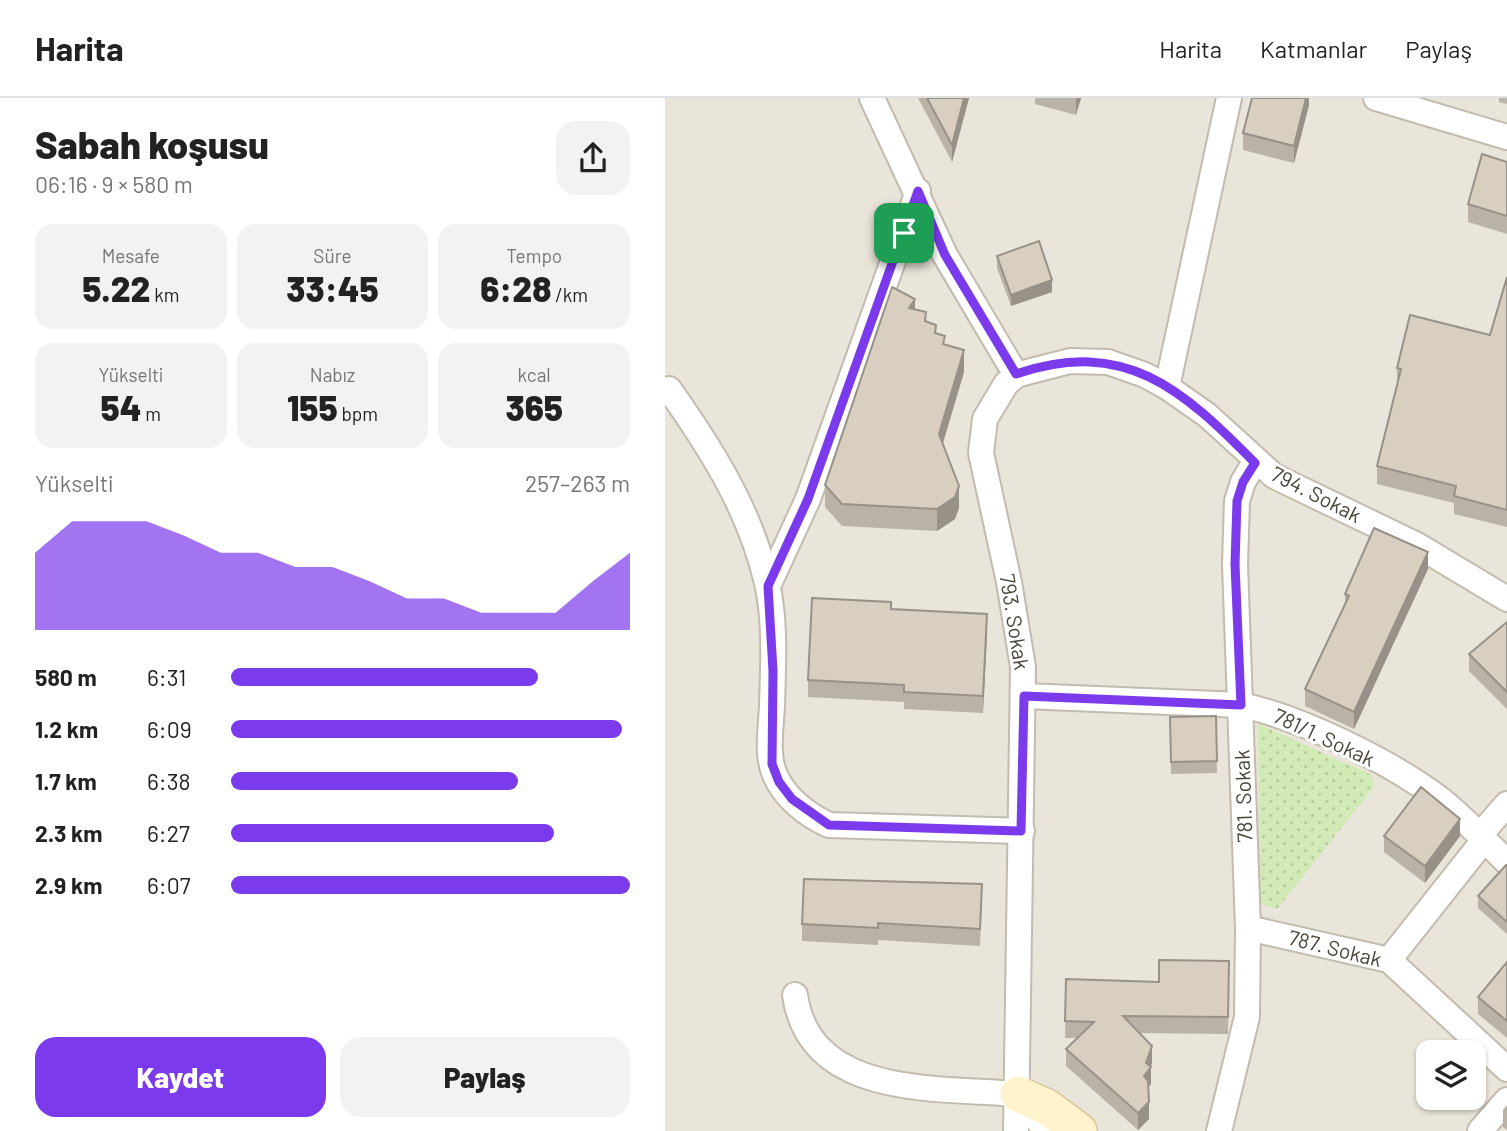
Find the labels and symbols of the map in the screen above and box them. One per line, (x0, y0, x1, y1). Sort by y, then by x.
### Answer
pin (874, 203, 934, 263)
street label: 794. Sokak (1267, 460, 1366, 527)
street label: 793. Sokak (996, 572, 1035, 672)
street label: 781/1. Sokak (1270, 702, 1379, 771)
street label: 781. Sokak (1228, 749, 1257, 843)
street label: 787. Sokak (1286, 924, 1385, 971)

